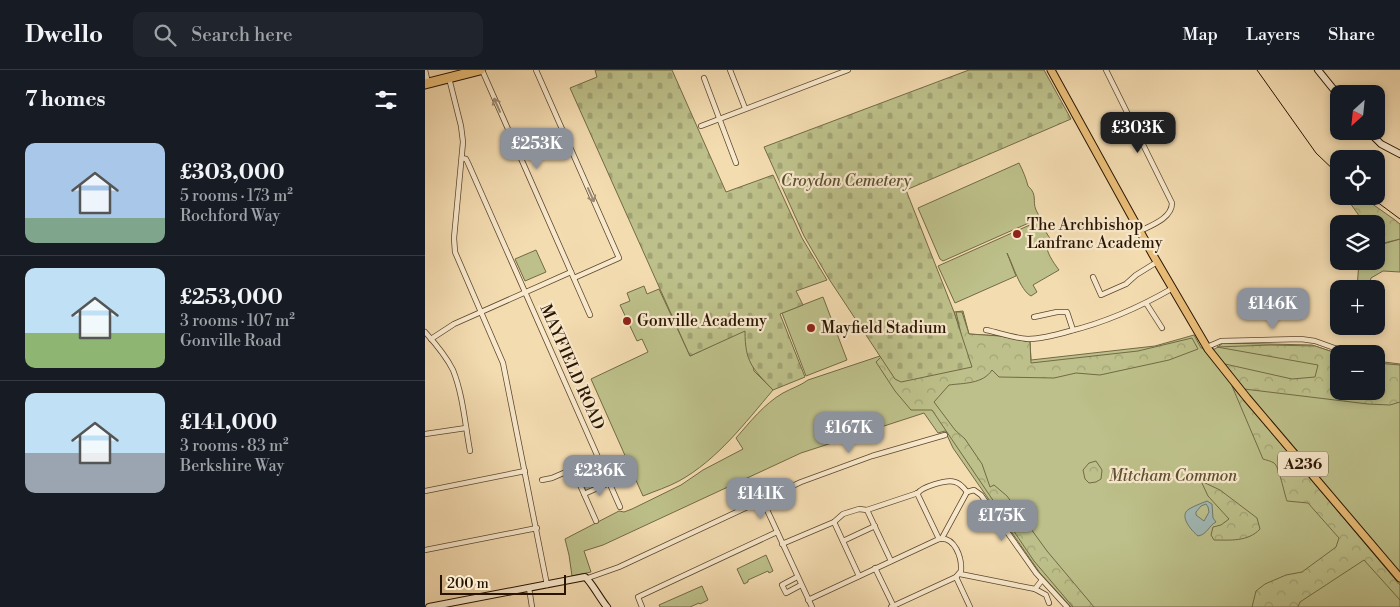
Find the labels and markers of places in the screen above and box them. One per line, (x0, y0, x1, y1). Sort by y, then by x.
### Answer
pin: £303K (1103, 112, 1173, 154)
pin: £253K (502, 128, 572, 170)
place label: The Archbishop Lanfranc Academy (1027, 215, 1163, 253)
marker: The Archbishop Lanfranc Academy (1011, 228, 1023, 240)
pin: £146K (1238, 288, 1308, 330)
place label: Gonville Academy (637, 311, 767, 331)
marker: Gonville Academy (621, 315, 633, 327)
place label: Mayfield Stadium (821, 318, 947, 338)
marker: Mayfield Stadium (805, 322, 817, 334)
pin: £167K (814, 412, 884, 454)
pin: £236K (565, 454, 635, 497)
pin: £141K (726, 478, 796, 520)
pin: £175K (967, 500, 1037, 542)

